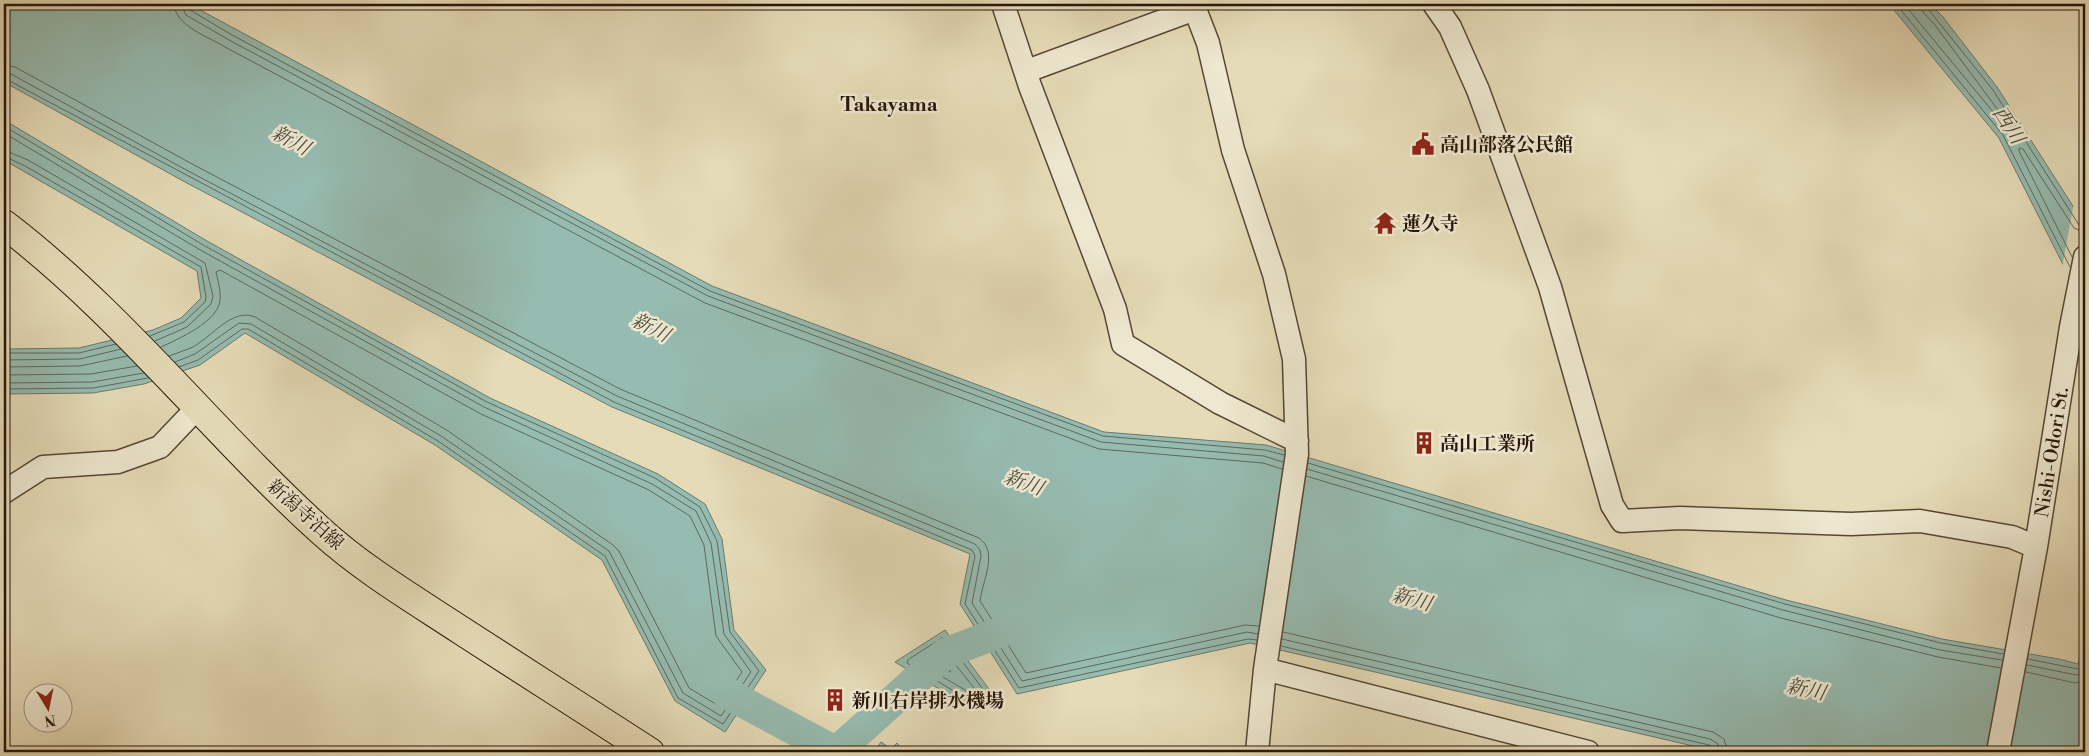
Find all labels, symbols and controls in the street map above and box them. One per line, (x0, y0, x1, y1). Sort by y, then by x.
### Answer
district label: Takayama (840, 93, 938, 118)
water label: 西川 (1986, 102, 2030, 151)
water label: 新川 (267, 121, 316, 163)
public building icon: 高山部落公民館 (1410, 131, 1436, 157)
place label: 高山部落公民館 (1440, 133, 1573, 157)
temple icon: 蓮久寺 (1372, 210, 1398, 236)
place label: 蓮久寺 (1402, 212, 1459, 236)
water label: 新川 (627, 308, 676, 349)
street label: Nishi-Odori St. (2030, 385, 2074, 519)
building icon: 高山工業所 (1411, 430, 1437, 456)
place label: 高山工業所 (1440, 432, 1535, 456)
water label: 新川 (1000, 465, 1048, 503)
street label: 新潟寺泊線 (262, 474, 349, 555)
water label: 新川 (1389, 583, 1436, 618)
water label: 新川 (1784, 674, 1830, 707)
north arrow (22, 684, 72, 734)
building icon: 新川右岸排水機場 (822, 687, 848, 713)
place label: 新川右岸排水機場 (852, 689, 1004, 713)
text: N (43, 710, 57, 730)

